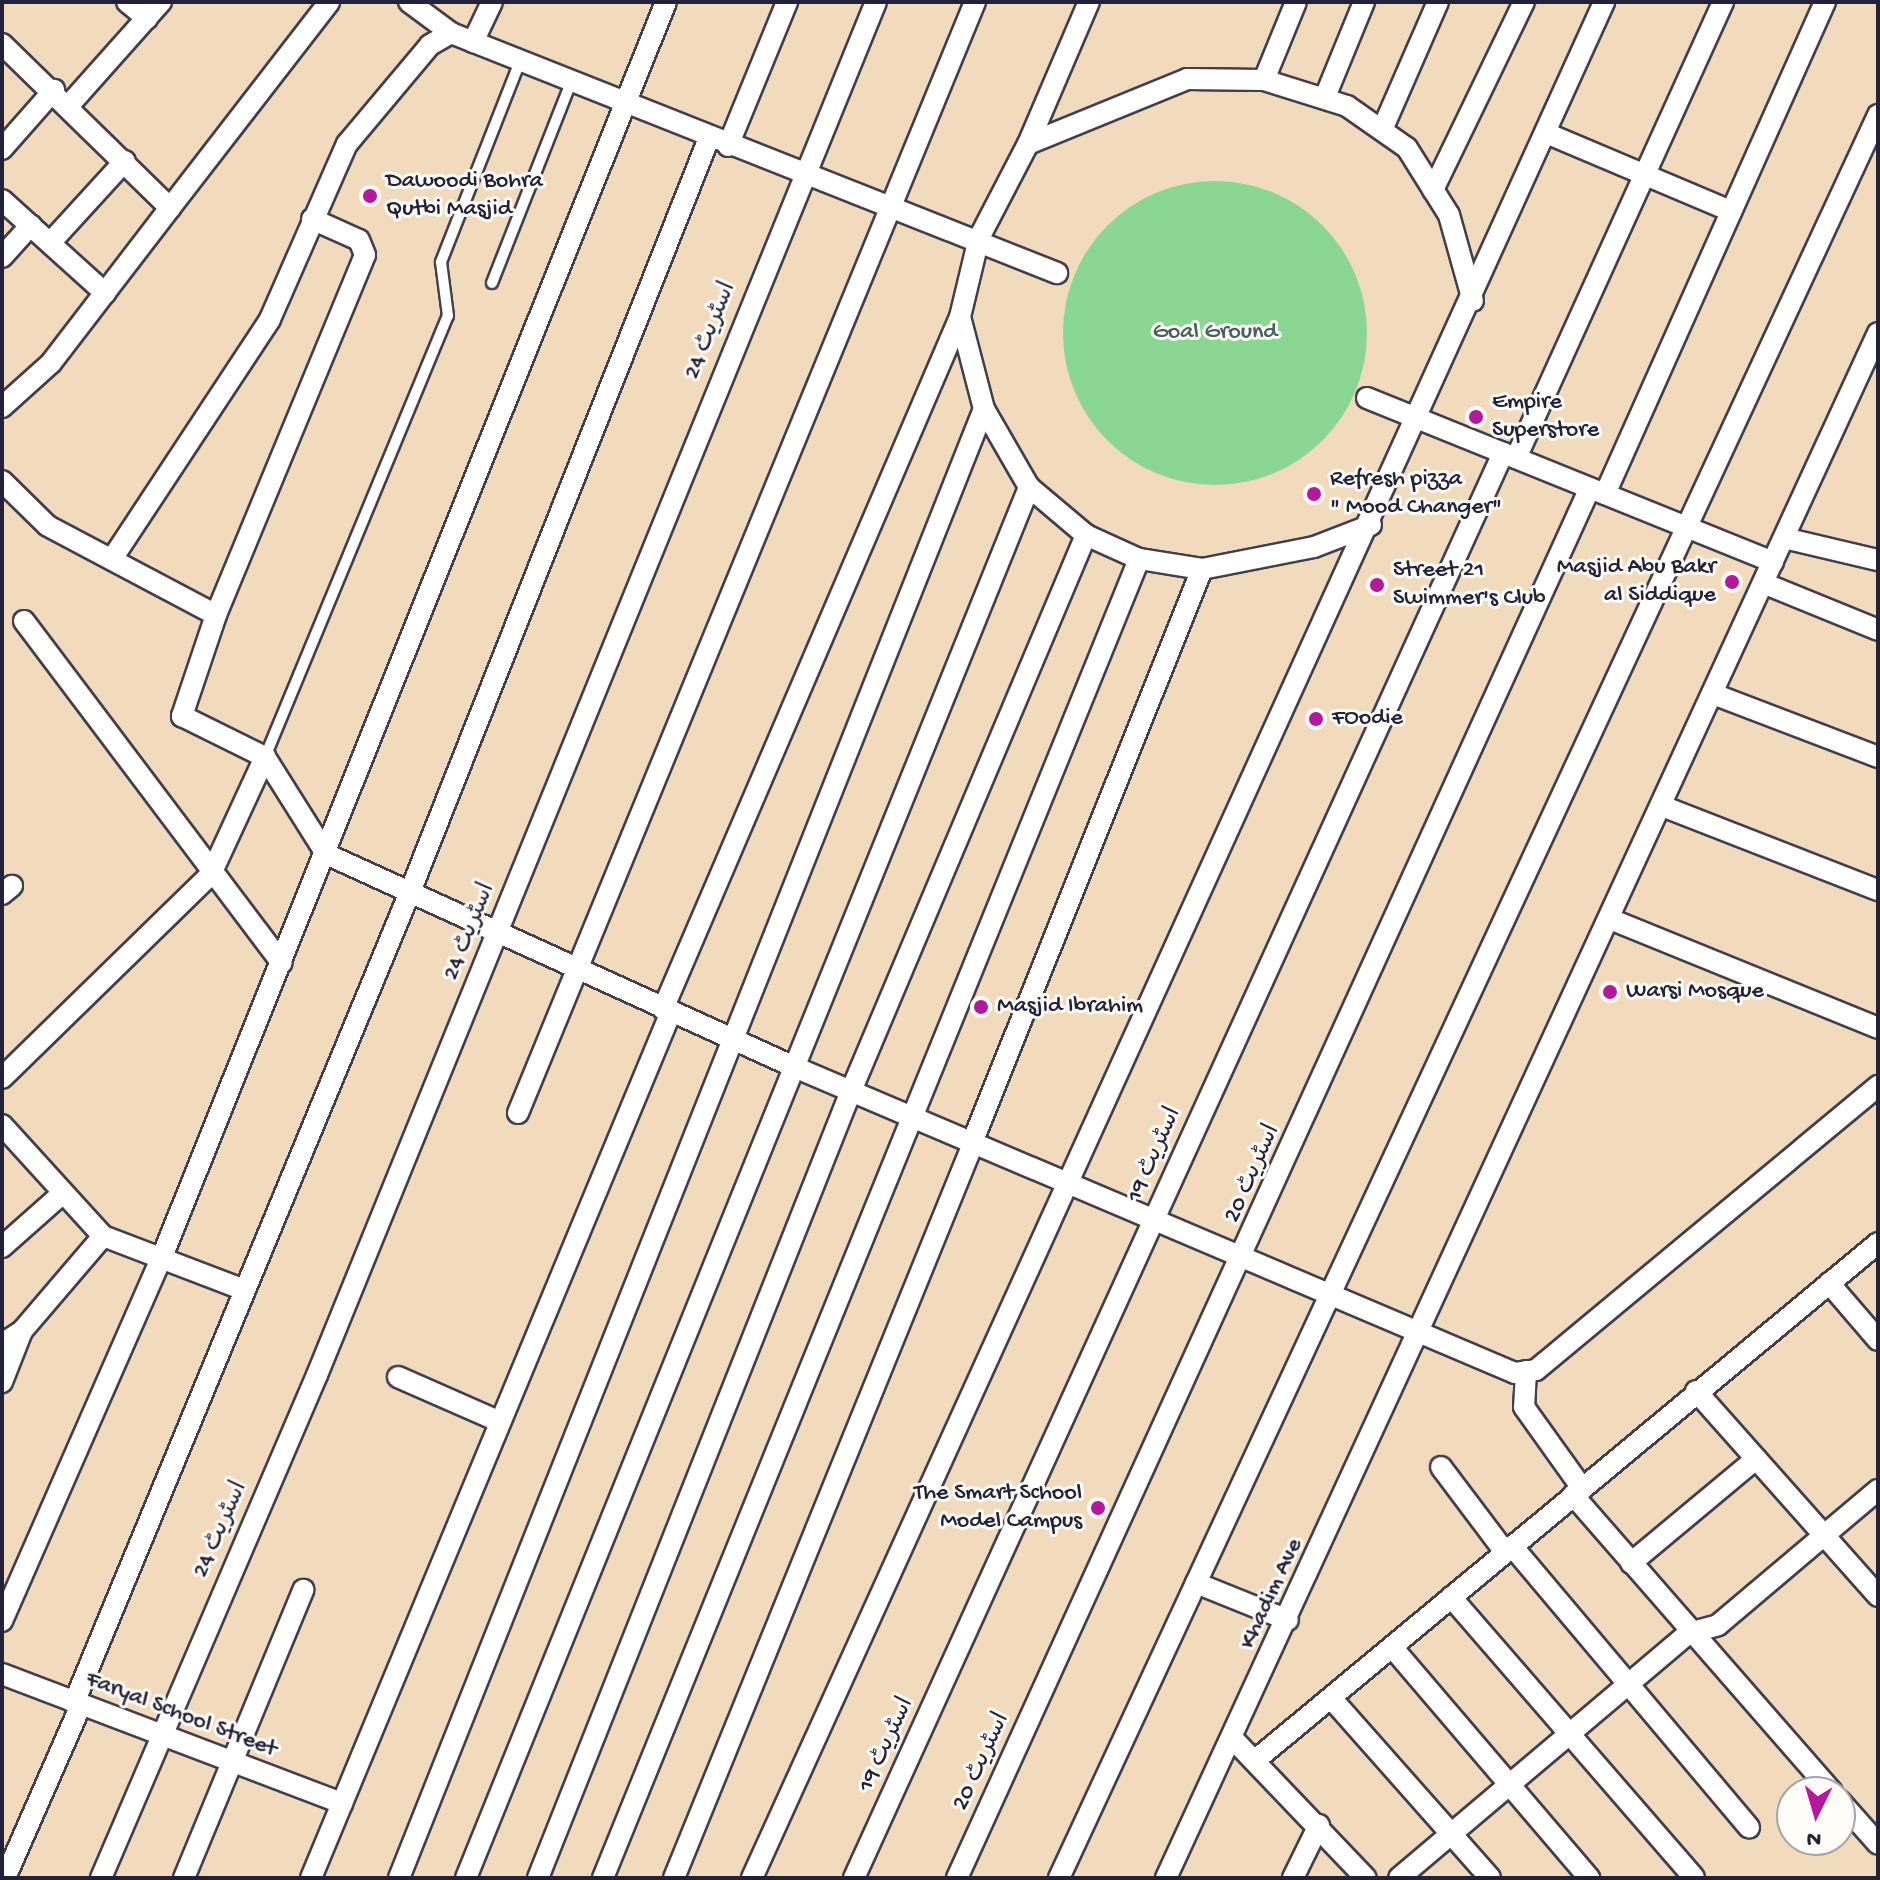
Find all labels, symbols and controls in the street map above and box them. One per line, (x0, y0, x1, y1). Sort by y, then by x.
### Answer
place label: Dawoodi Bohra Qutbi Masjid (386, 168, 543, 224)
marker: Dawoodi Bohra Qutbi Masjid (361, 187, 379, 205)
street label: اسٹریٹ 24 (679, 278, 743, 384)
park label: Goal Ground (1153, 319, 1277, 347)
place label: Empire Superstore (1492, 389, 1599, 445)
marker: Empire Superstore (1467, 408, 1485, 426)
place label: Refresh pizza " Mood Changer" (1330, 466, 1502, 522)
marker: Refresh pizza " Mood Changer" (1305, 485, 1323, 503)
place label: Masjid Abu Bakr al Siddique (1557, 554, 1716, 610)
place label: Street 21 Swimmer's Club (1393, 557, 1546, 613)
marker: Masjid Abu Bakr al Siddique (1723, 573, 1741, 591)
marker: Street 21 Swimmer's Club (1368, 576, 1386, 594)
place label: FOodie (1332, 705, 1403, 733)
marker: FOodie (1307, 710, 1325, 728)
street label: اسٹریٹ 24 (438, 879, 502, 985)
place label: Warsi Mosque (1626, 978, 1764, 1006)
marker: Warsi Mosque (1601, 983, 1619, 1001)
place label: Masjid Ibrahim (997, 993, 1143, 1021)
marker: Masjid Ibrahim (972, 998, 990, 1016)
street label: اسٹریٹ 19 (1121, 1103, 1189, 1207)
street label: اسٹریٹ 20 (1219, 1121, 1287, 1227)
street label: اسٹریٹ 24 (187, 1478, 255, 1582)
place label: The Smart School Model Campus (914, 1480, 1082, 1536)
marker: The Smart School Model Campus (1089, 1499, 1107, 1517)
street label: Khadim Ave (1234, 1534, 1310, 1654)
street label: Faryal School Street (81, 1665, 281, 1765)
street label: اسٹریٹ 19 (853, 1693, 921, 1797)
street label: اسٹریٹ 20 (947, 1709, 1017, 1815)
north arrow (1776, 1776, 1856, 1856)
text: N (1806, 1824, 1822, 1851)

